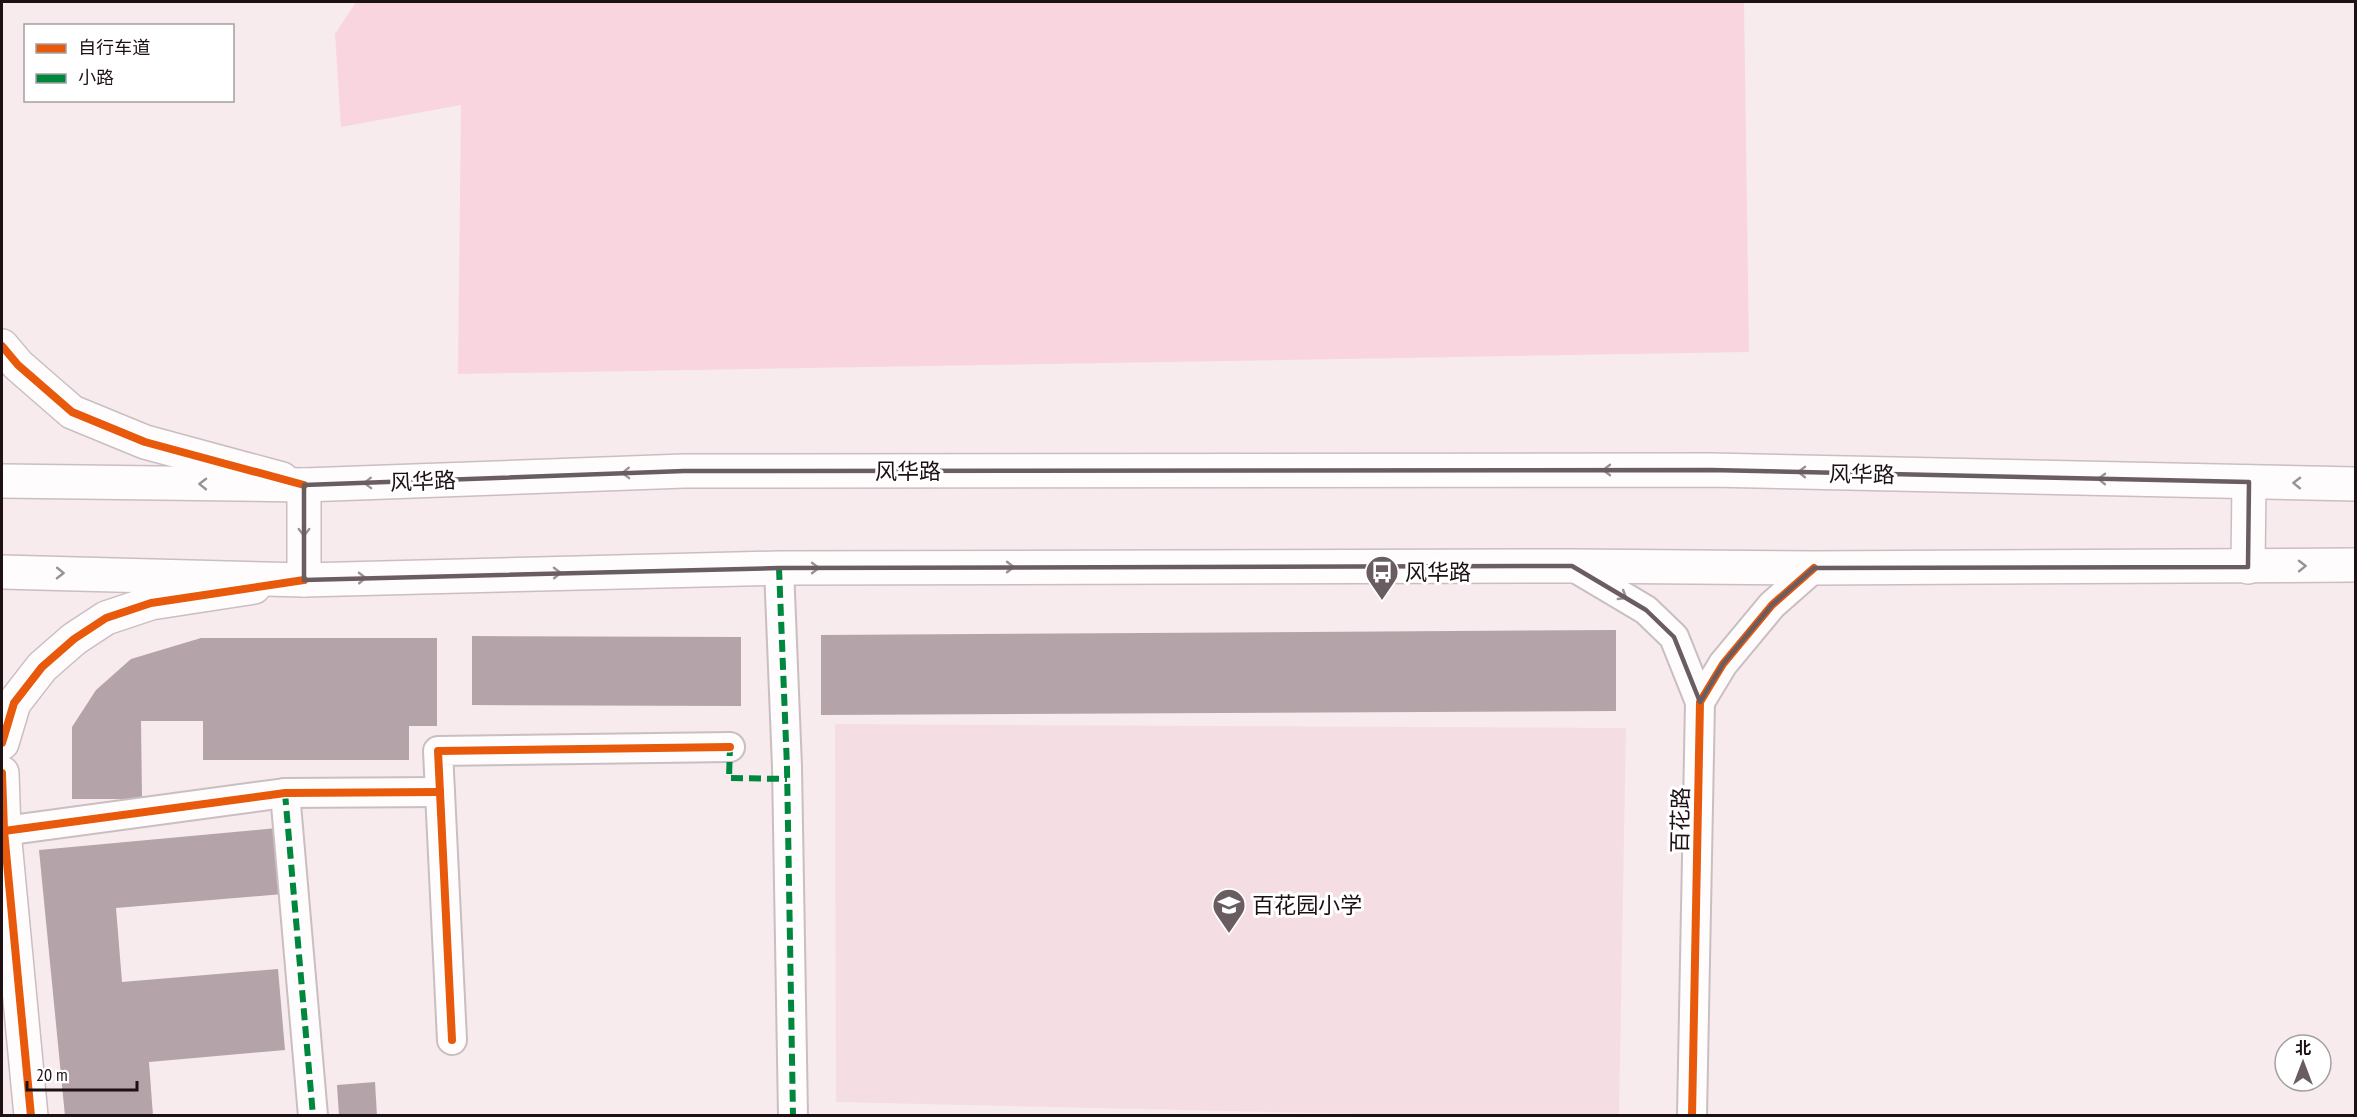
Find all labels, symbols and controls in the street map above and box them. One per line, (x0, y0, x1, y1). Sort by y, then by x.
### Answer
legend (24, 24, 234, 102)
text: 自行车道 (78, 36, 150, 59)
text: 小路 (78, 66, 114, 89)
street label: 风华路 (875, 457, 941, 485)
street label: 风华路 (1829, 459, 1895, 489)
one-way arrow (1603, 464, 1612, 476)
street label: 风华路 (390, 466, 456, 496)
one-way arrow (1798, 466, 1807, 479)
one-way arrow (621, 467, 630, 479)
one-way arrow (2098, 473, 2107, 485)
one-way arrow (364, 477, 373, 489)
one-way arrow (2293, 477, 2302, 489)
one-way arrow (199, 478, 208, 490)
one-way arrow (298, 528, 310, 537)
bus stop icon: 风华路 (1364, 554, 1400, 601)
place label: 风华路 (1405, 558, 1471, 586)
one-way arrow (2297, 560, 2306, 572)
one-way arrow (1006, 561, 1015, 573)
one-way arrow (811, 562, 820, 574)
one-way arrow (55, 567, 64, 580)
one-way arrow (553, 567, 562, 580)
one-way arrow (358, 572, 367, 584)
one-way arrow (1617, 588, 1627, 600)
street label: 百花路 (1665, 787, 1695, 853)
school or university icon: 百花园小学 (1211, 887, 1247, 934)
place label: 百花园小学 (1252, 891, 1362, 919)
north arrow (2273, 1033, 2333, 1093)
text: 北 (2295, 1038, 2311, 1058)
scale bar (27, 1054, 136, 1092)
text: 20 m (36, 1063, 68, 1086)

